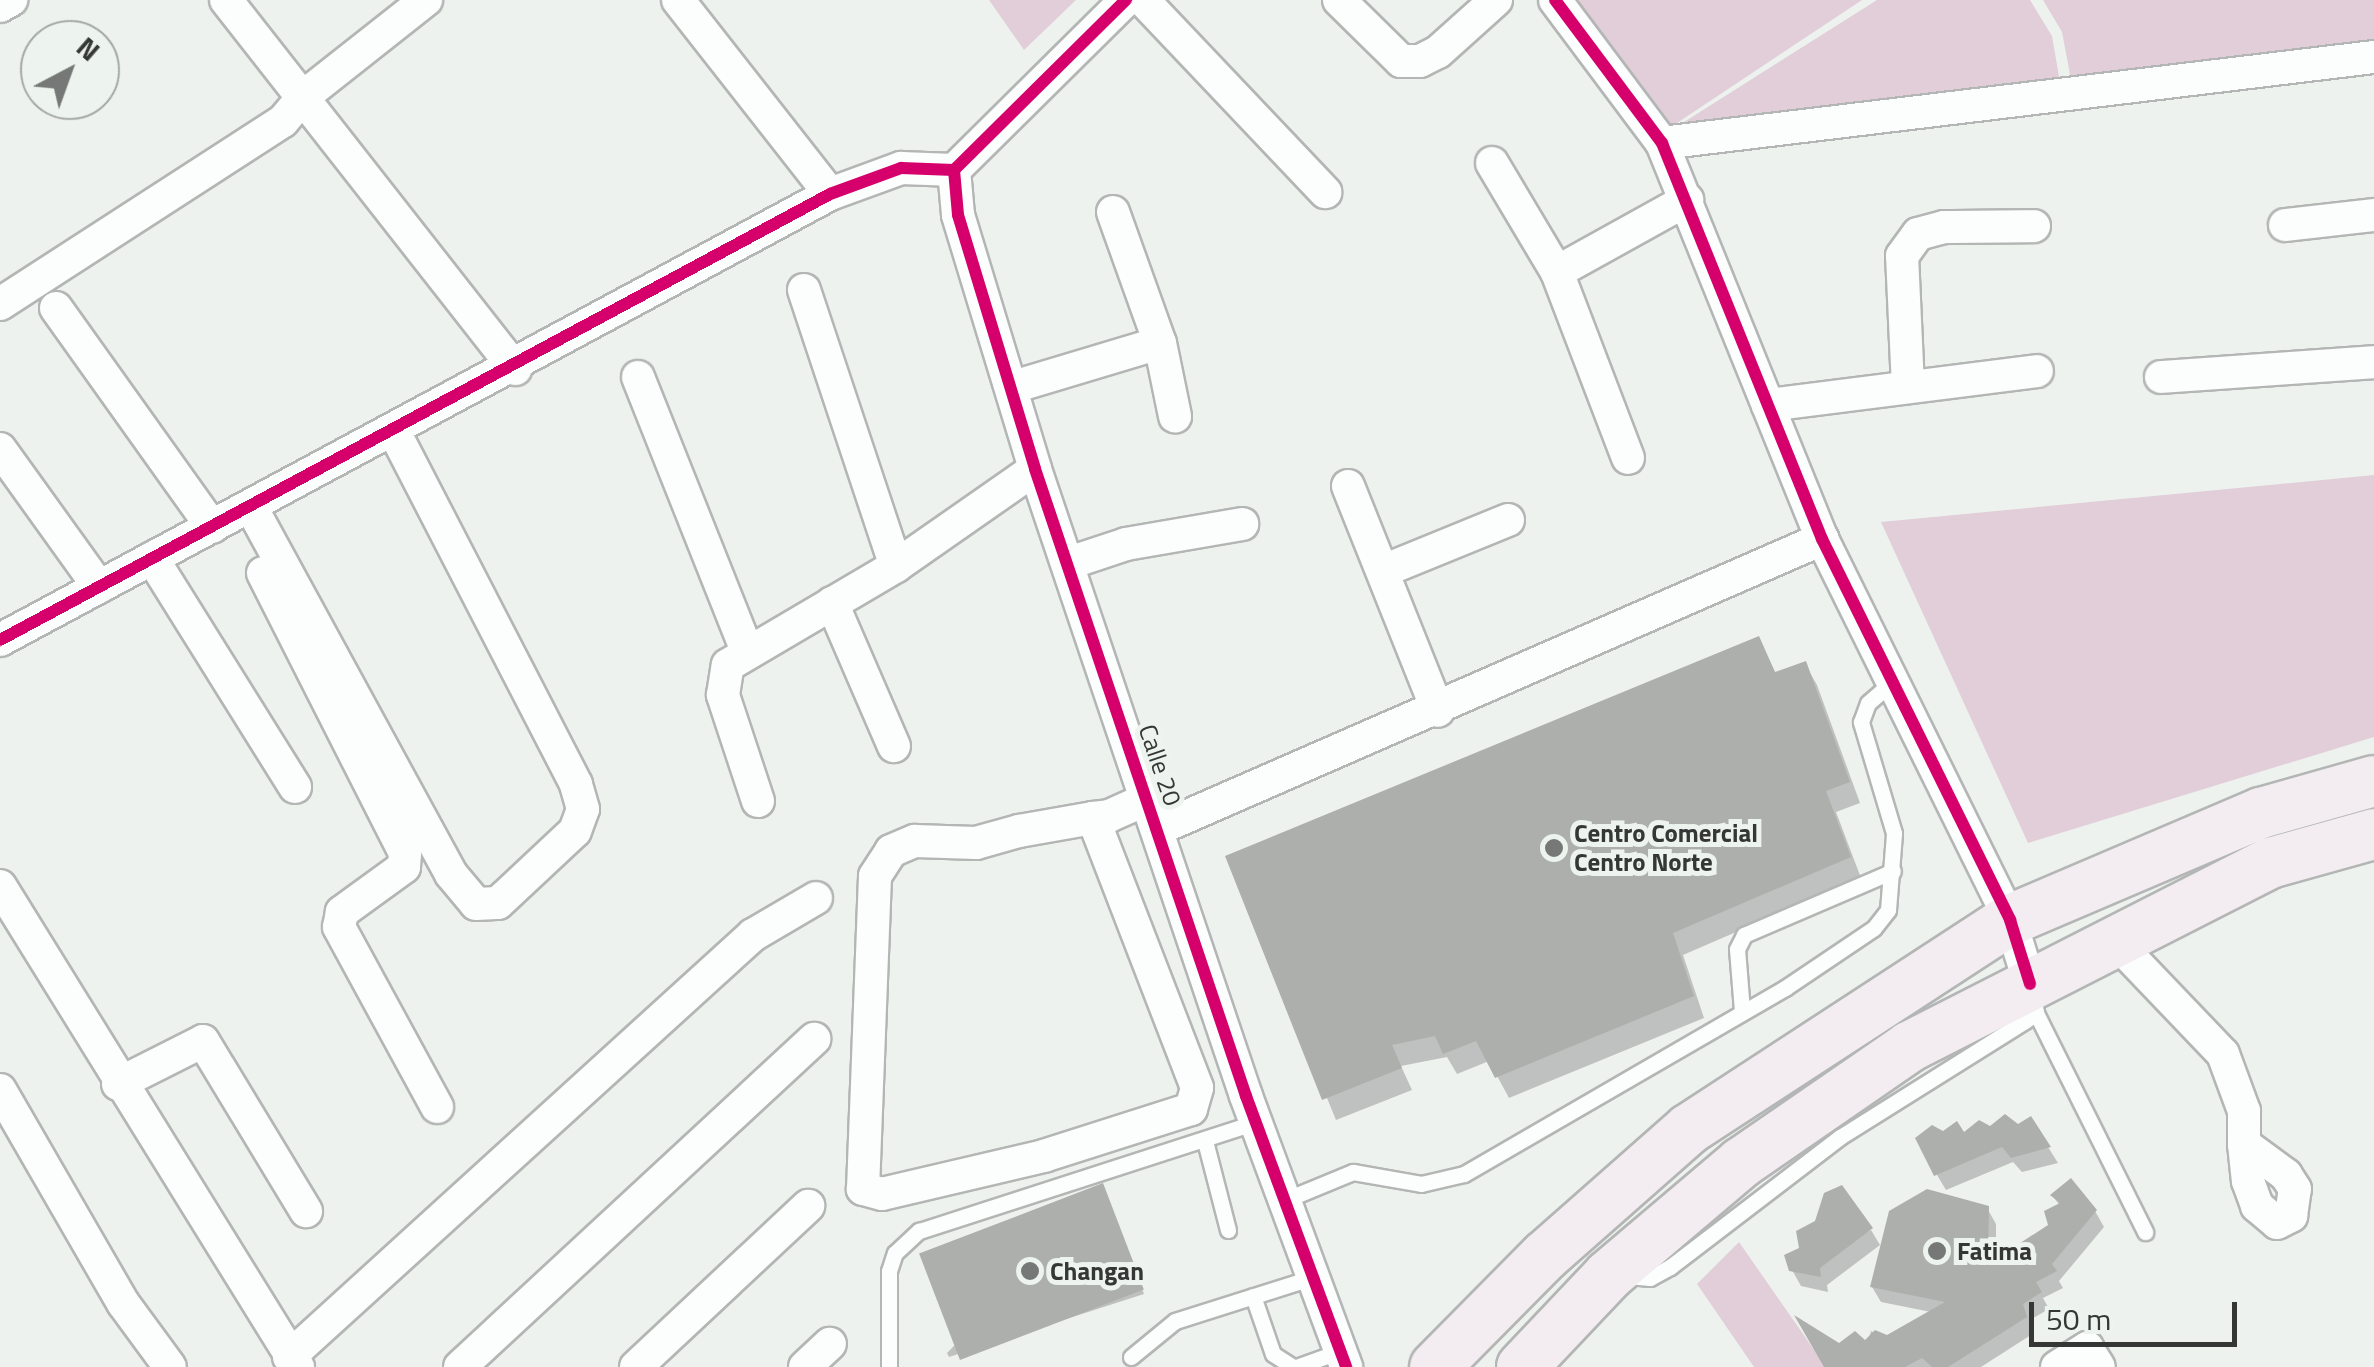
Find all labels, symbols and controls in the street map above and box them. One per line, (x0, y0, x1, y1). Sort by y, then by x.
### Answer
north arrow (20, 20, 120, 120)
text: N (67, 26, 110, 71)
street label: Calle 20 (1132, 720, 1188, 810)
place label: Centro Comercial Centro Norte (1574, 819, 1758, 878)
marker: Centro Comercial Centro Norte (1543, 837, 1565, 859)
place label: Fatima (1957, 1236, 2032, 1266)
marker: Fatima (1926, 1240, 1948, 1262)
place label: Changan (1050, 1256, 1144, 1286)
marker: Changan (1019, 1260, 1041, 1282)
scale bar (2034, 1282, 2242, 1344)
text: 50 m (2046, 1296, 2111, 1342)

